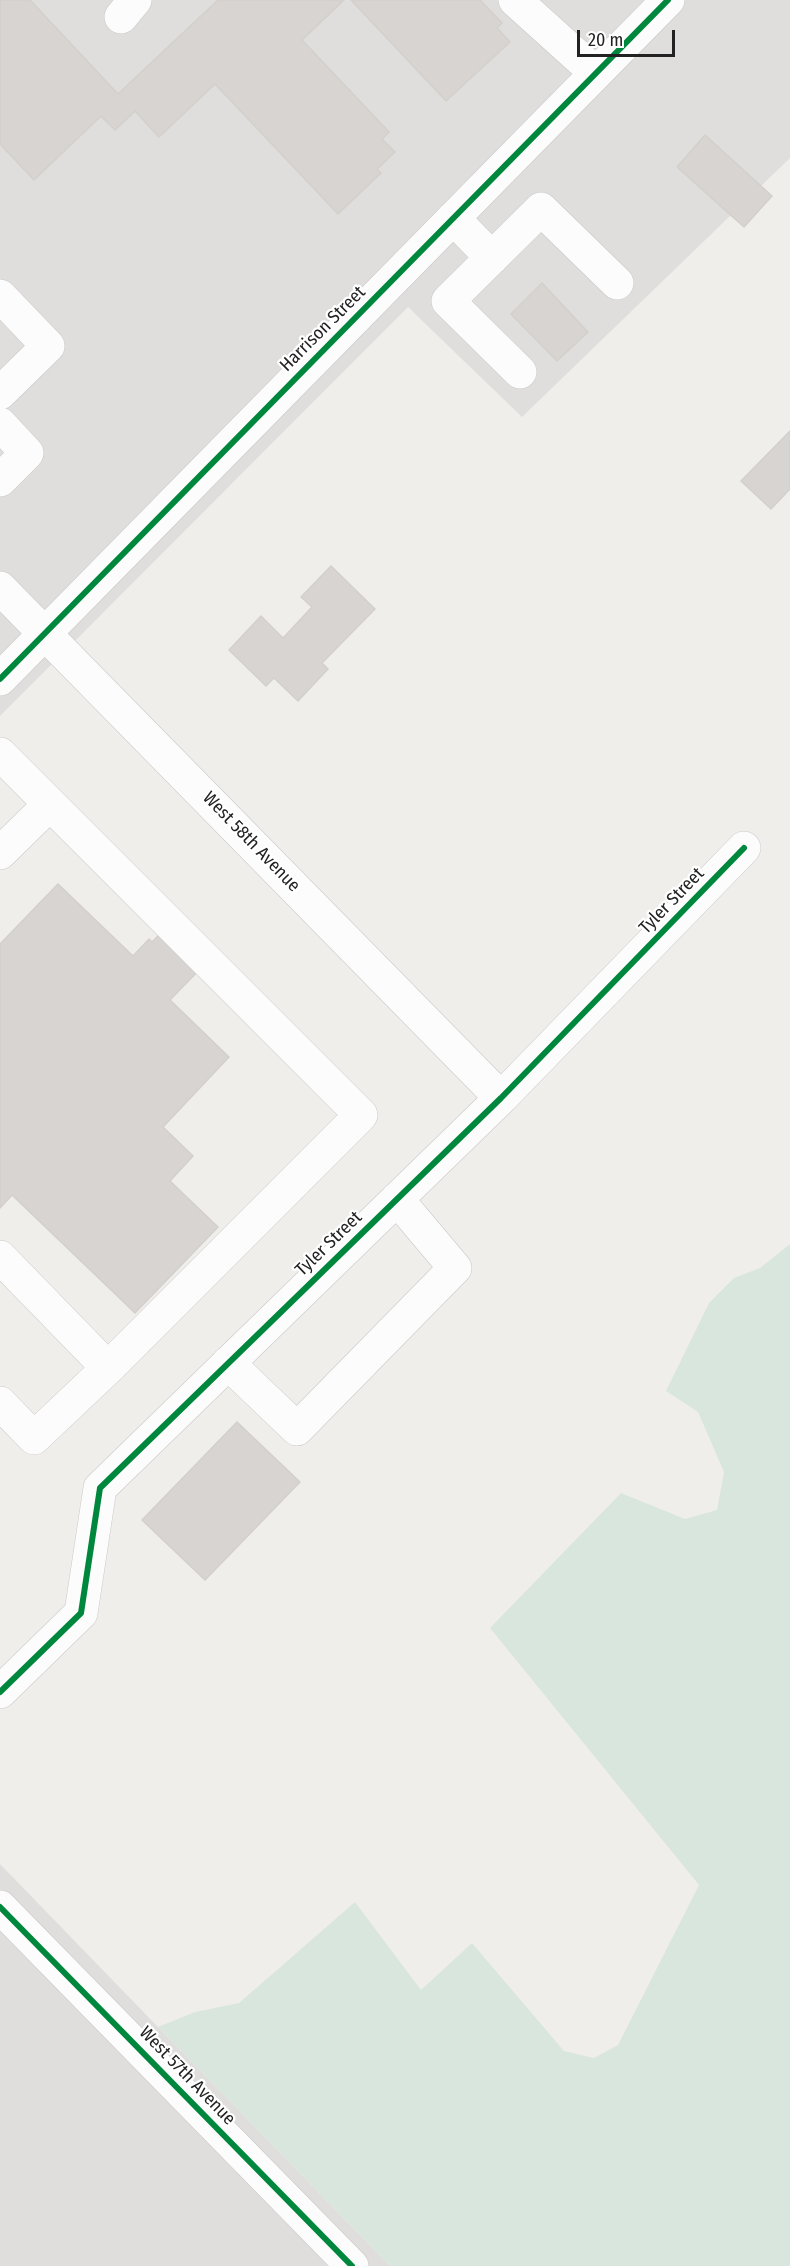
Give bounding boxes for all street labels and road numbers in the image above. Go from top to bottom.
street label: Harrison Street [276,282,370,376]
street label: West 58th Avenue [198,787,304,897]
street label: Tyler Street [635,863,709,939]
street label: Tyler Street [291,1207,367,1281]
street label: West 57th Avenue [134,2022,240,2130]

